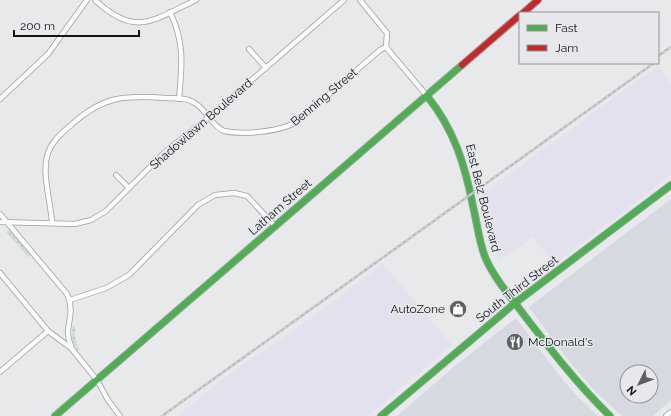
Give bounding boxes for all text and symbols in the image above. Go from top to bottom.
scale bar [14,12,139,38]
legend [519,12,659,64]
text: 200 m [20,19,55,33]
text: Fast [555,21,578,35]
text: Jam [555,41,578,55]
street label: Benning Street [288,65,360,129]
street label: Shadowlawn Boulevard [147,76,255,172]
street label: East Belz Boulevard [463,143,503,253]
street label: Latham Street [246,176,314,238]
street label: South Third Street [473,253,561,325]
shop icon: AutoZone [448,299,468,319]
place label: AutoZone [391,302,445,316]
restaurant icon: McDonald's [505,332,525,352]
place label: McDonald's [528,335,593,349]
north arrow [619,364,659,404]
text: N [624,383,640,398]

